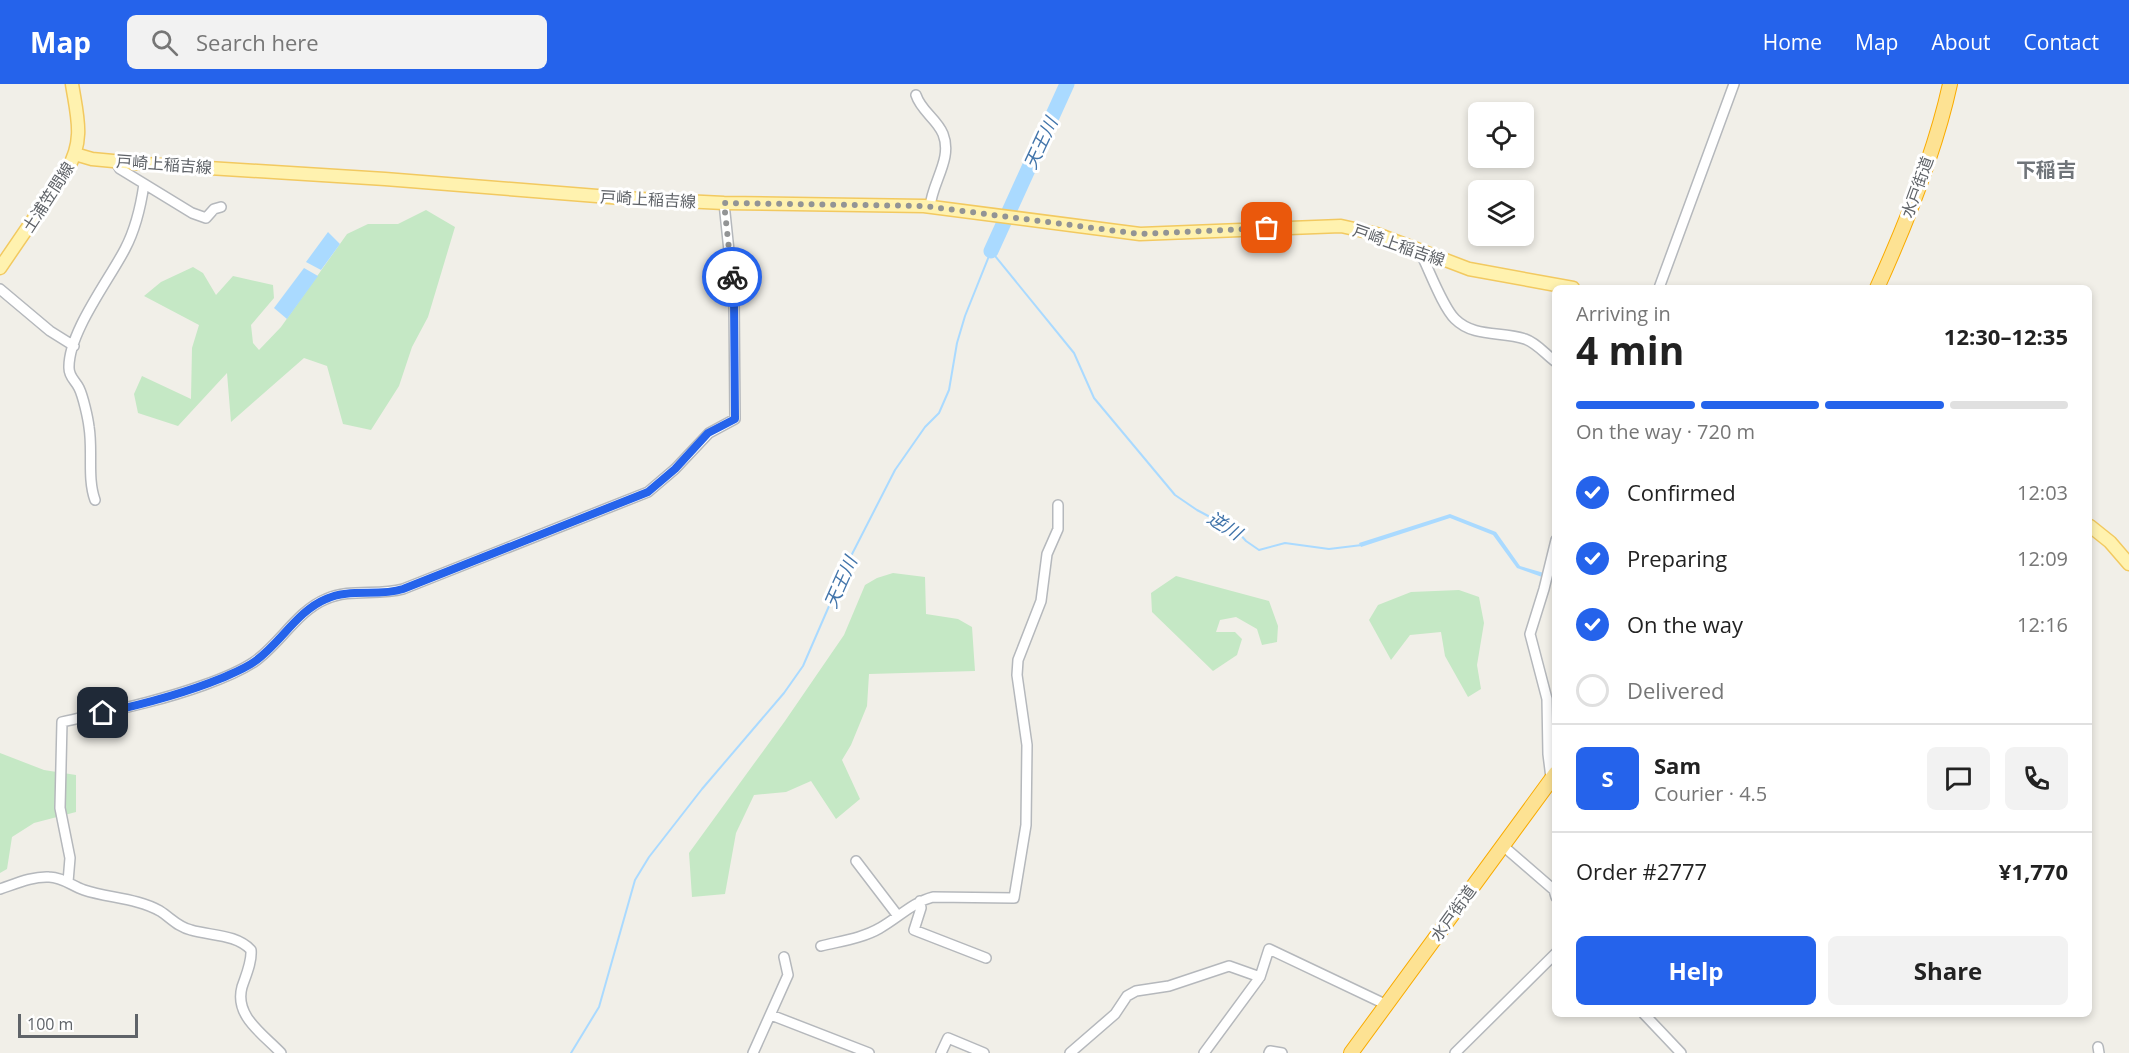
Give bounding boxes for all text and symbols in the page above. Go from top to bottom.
search box [127,15,547,69]
text: Map [30,23,91,61]
icon: search [148,26,181,59]
text: Search here [196,27,319,57]
text: Home [1763,28,1822,56]
text: Map [1855,28,1898,56]
text: About [1931,28,1991,56]
text: Contact [2024,28,2099,56]
map controls [1468,102,1534,246]
button: locate [1468,102,1534,168]
water label: 天王川 [1018,112,1063,173]
street label: 戸崎上稲吉線 [115,150,213,178]
street label: 水戸街道 [1896,153,1938,221]
district label: 下稲吉 [2016,156,2076,183]
street label: 土浦笠間線 [17,157,79,237]
button: layers [1468,180,1534,246]
street label: 戸崎上稲吉線 [599,186,697,212]
pin [1241,202,1292,253]
icon: bag [1250,211,1283,244]
street label: 戸崎上稲吉線 [1350,219,1448,271]
courier [702,247,762,307]
icon: bike [716,261,749,294]
text: Arriving in [1576,300,1671,327]
text: 12:30–12:35 [1944,321,2068,351]
text: 4 min [1576,323,1684,376]
text: On the way · 720 m [1576,418,1755,445]
icon: check [1576,476,1609,509]
text: Confirmed [1627,477,1736,507]
text: 12:03 [2017,479,2068,506]
water label: 逆川 [1203,505,1248,546]
icon: check [1576,542,1609,575]
text: Preparing [1627,543,1727,573]
text: 12:09 [2017,545,2068,572]
water label: 天王川 [818,551,863,612]
icon: check [1576,608,1609,641]
text: On the way [1627,609,1743,639]
text: 12:16 [2017,611,2068,638]
text: Delivered [1627,675,1725,705]
pin [77,687,128,738]
icon: home [86,696,119,729]
button: chat [1927,747,1990,810]
button: phone [2005,747,2068,810]
text: Sam [1654,750,1701,780]
text: S [1601,763,1614,793]
text: Courier · 4.5 [1654,780,1767,807]
text: Order #2777 [1576,856,1707,886]
text: ¥1,770 [1999,856,2068,886]
street label: 水戸街道 [1425,881,1481,945]
button: Help [1576,936,1816,1005]
button: Share [1828,936,2068,1005]
scale bar [18,1011,138,1038]
text: 100 m [27,1013,73,1035]

